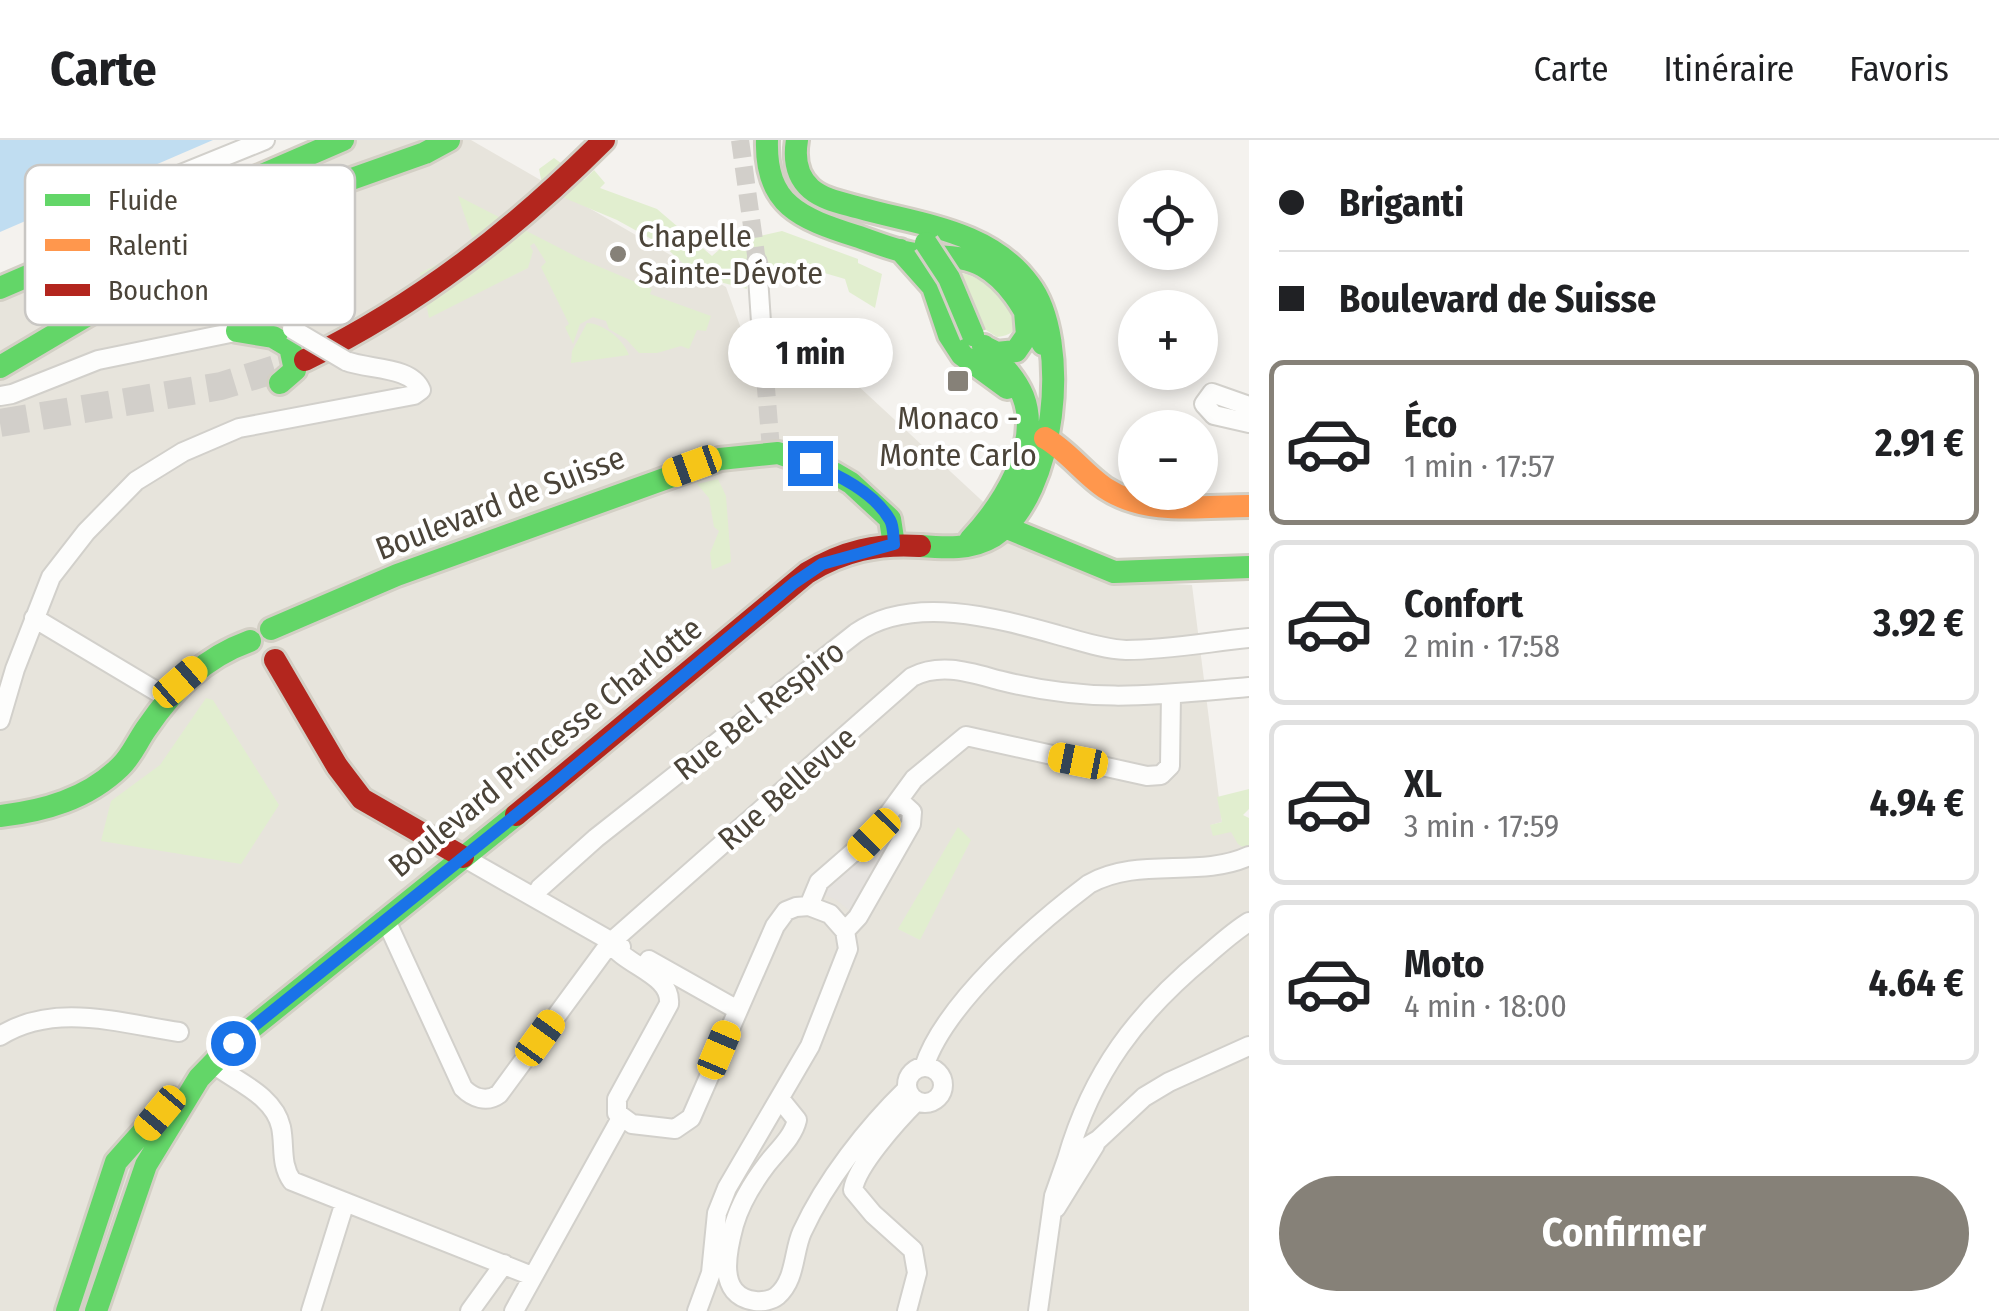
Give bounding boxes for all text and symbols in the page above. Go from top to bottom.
text: Carte [50,40,156,98]
text: Carte [1534,48,1609,90]
text: Itinéraire [1664,48,1794,90]
text: Favoris [1849,48,1949,90]
legend [25,165,355,325]
map controls [1118,170,1218,510]
button: locate [1118,170,1218,270]
text: Briganti [1339,180,1464,226]
text: Fluide [108,184,178,217]
place label: Chapelle Sainte-Dévote [638,217,823,292]
text: Ralenti [108,229,188,262]
marker: Chapelle Sainte-Dévote [607,243,629,265]
text: Bouchon [108,274,209,307]
text: Boulevard de Suisse [1339,276,1656,322]
button: + [1118,290,1218,390]
callout: 1 min [728,318,892,388]
text: 1 min [776,334,845,372]
marker: Monaco - Monte Carlo [945,368,971,394]
icon: car [1284,398,1374,488]
place label: Monaco - Monte Carlo [879,399,1037,474]
text: Éco [1404,401,1457,447]
button: − [1118,410,1218,510]
text: 2.91 € [1875,420,1964,466]
street label: Boulevard de Suisse [370,438,630,568]
route end [788,441,833,486]
car [659,442,725,490]
text: 1 min · 17:57 [1404,447,1555,485]
icon: car [1284,578,1374,668]
text: Confort [1404,581,1523,627]
text: 3.92 € [1873,600,1964,646]
street label: Boulevard Princesse Charlotte [381,609,709,885]
text: 2 min · 17:58 [1404,627,1560,665]
street label: Rue Bel Respiro [666,632,852,788]
car [148,651,212,713]
street label: Rue Bellevue [710,718,864,858]
car [1046,741,1110,781]
icon: car [1284,758,1374,848]
text: XL [1404,761,1442,807]
text: 4.94 € [1869,780,1964,826]
car [842,803,906,867]
text: 3 min · 17:59 [1404,807,1559,845]
icon: car [1284,938,1374,1028]
text: Moto [1404,941,1485,987]
text: 4.64 € [1868,960,1964,1006]
text: 4 min · 18:00 [1404,987,1567,1025]
car [510,1005,570,1071]
car [693,1017,745,1083]
route start [211,1021,256,1066]
car [129,1080,191,1146]
button: Confirmer [1279,1176,1969,1291]

